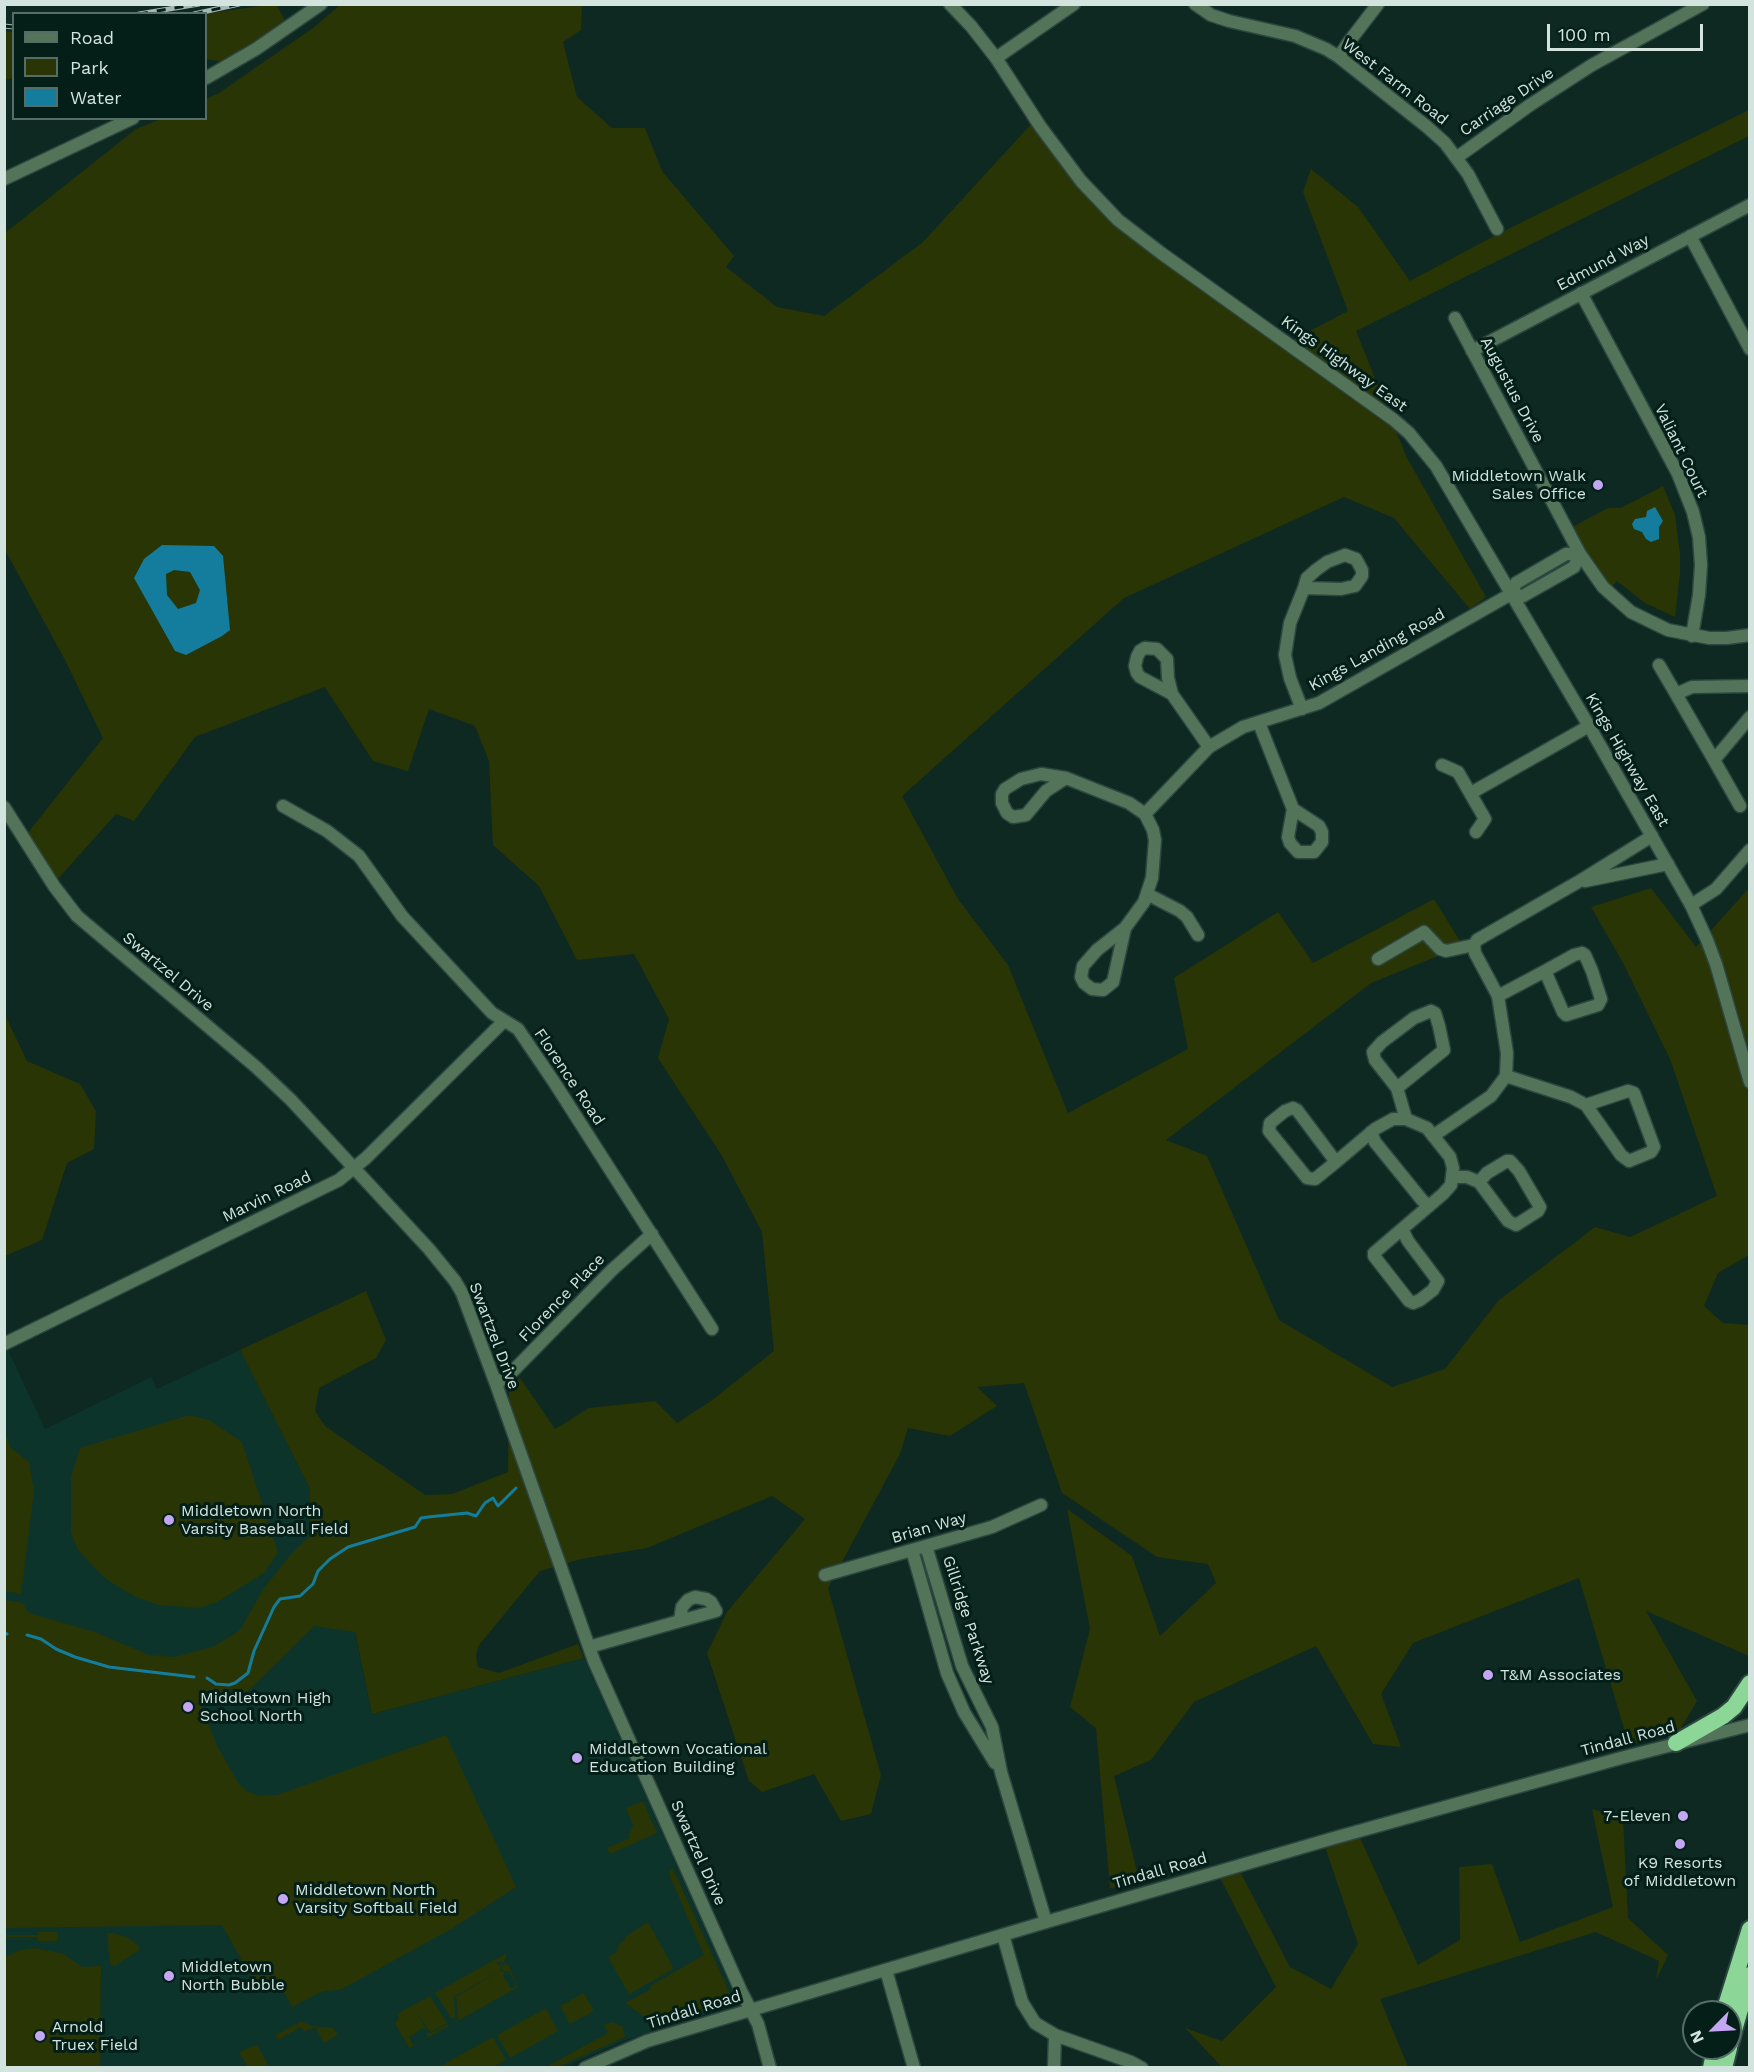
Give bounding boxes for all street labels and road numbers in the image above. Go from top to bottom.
street label: West Farm Road [1338,35,1452,129]
street label: Carriage Drive [1456,63,1558,141]
street label: Edmund Way [1553,231,1653,295]
street label: Kings Highway East [1277,312,1411,416]
street label: Augustus Drive [1476,334,1548,446]
street label: Valiant Court [1650,401,1712,501]
street label: Kings Landing Road [1306,605,1448,695]
street label: Kings Highway East [1581,690,1673,830]
street label: Swartzel Drive [119,928,217,1016]
street label: Florence Road [530,1025,608,1129]
street label: Marvin Road [220,1167,314,1227]
street label: Florence Place [515,1250,609,1346]
street label: Swartzel Drive [465,1280,523,1392]
street label: Brian Way [889,1508,969,1548]
street label: Gillridge Parkway [938,1553,998,1687]
street label: Tindall Road [1579,1717,1677,1761]
street label: Swartzel Drive [666,1797,730,1909]
street label: Tindall Road [1111,1848,1209,1894]
street label: Tindall Road [645,1987,743,2033]

